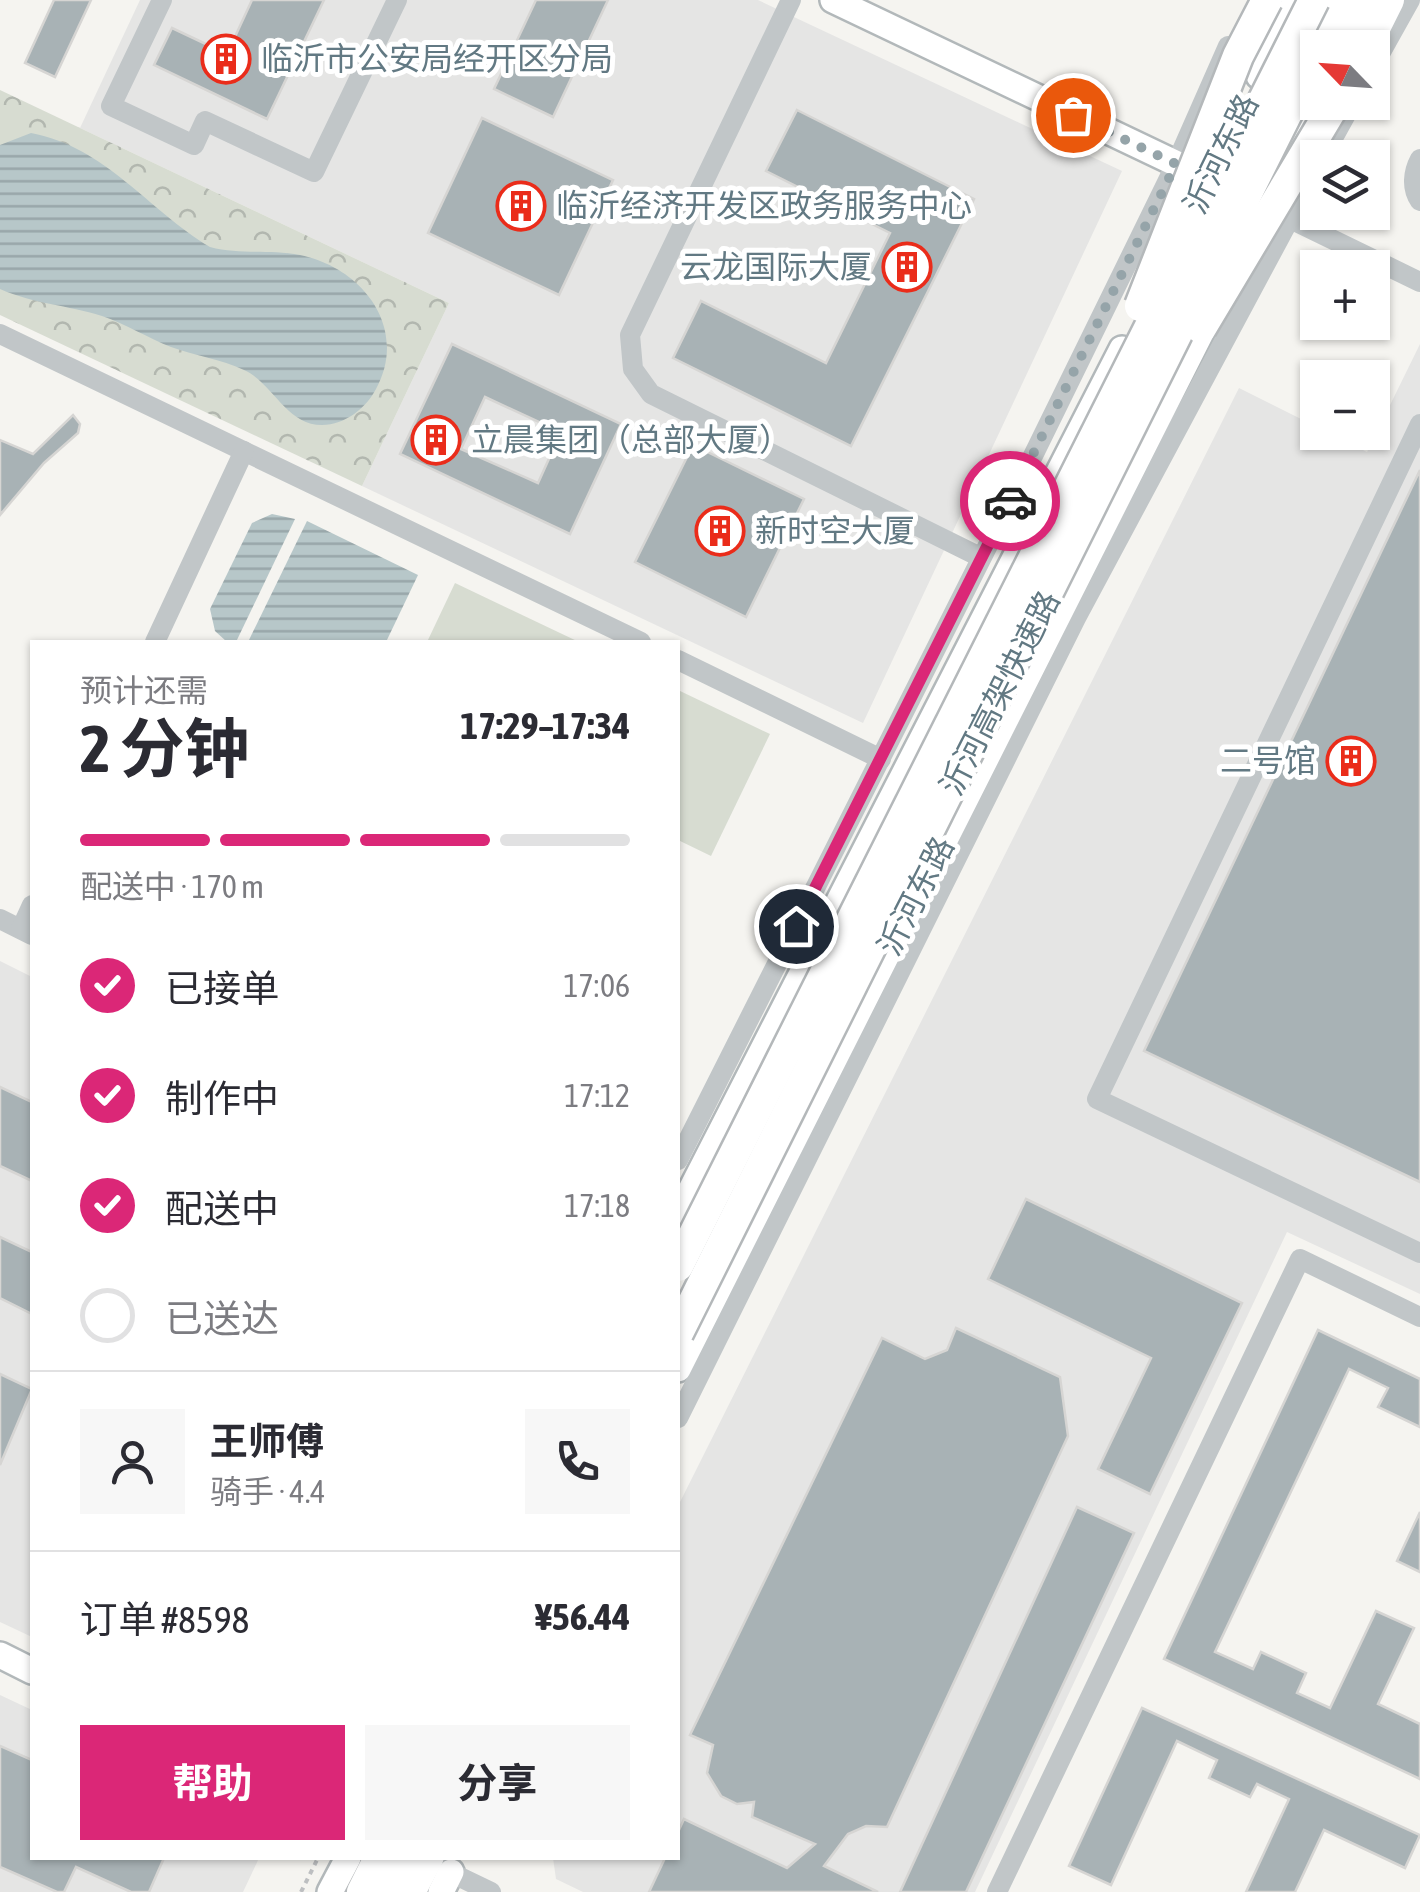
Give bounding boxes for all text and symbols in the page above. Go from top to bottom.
north arrow [1300,30,1390,120]
map controls [1300,30,1390,450]
building icon: 临沂市公安局经开区分局 [200,33,252,85]
place label: 临沂市公安局经开区分局 [261,40,613,77]
pin [1031,73,1116,158]
icon: bag [1046,88,1101,143]
street label: 沂河东路 [1176,88,1265,219]
button: layers [1300,140,1390,230]
building icon: 临沂经济开发区政务服务中心 [495,180,547,232]
place label: 临沂经济开发区政务服务中心 [556,187,972,224]
building icon: 云龙国际大厦 [881,241,933,293]
place label: 云龙国际大厦 [680,248,872,285]
button: + [1300,250,1390,340]
button: − [1300,360,1390,450]
building icon: 立晨集团（总部大厦） [410,414,462,466]
place label: 立晨集团（总部大厦） [471,421,791,458]
courier [960,451,1060,551]
icon: car [983,474,1038,529]
building icon: 新时空大厦 [694,505,746,557]
place label: 新时空大厦 [755,512,915,549]
street label: 沂河高架快速路 [932,585,1067,801]
text: 预计还需 [80,672,208,709]
text: 17:29–17:34 [460,704,630,747]
text: 2 分钟 [80,711,249,786]
building icon: 二号馆 [1325,735,1377,787]
place label: 二号馆 [1220,742,1316,779]
street label: 沂河东路 [870,830,961,961]
text: 配送中 · 170 m [80,868,264,905]
pin [754,884,839,969]
icon: home [769,899,824,954]
icon: check [80,958,135,1013]
text: 已接单 [165,967,279,1010]
text: 17:06 [564,967,630,1004]
icon: check [80,1068,135,1123]
text: 制作中 [165,1077,279,1120]
text: 17:12 [564,1077,630,1114]
icon: check [80,1178,135,1233]
text: 配送中 [165,1187,279,1230]
text: 17:18 [564,1187,630,1224]
text: 已送达 [165,1297,279,1340]
button: person [80,1409,185,1514]
button: phone [525,1409,630,1514]
text: 王师傅 [210,1420,324,1463]
text: 骑手 · 4.4 [210,1473,325,1510]
text: ¥56.44 [535,1595,630,1638]
text: 订单 #8598 [80,1598,249,1641]
button: 帮助 [80,1725,345,1840]
button: 分享 [365,1725,630,1840]

